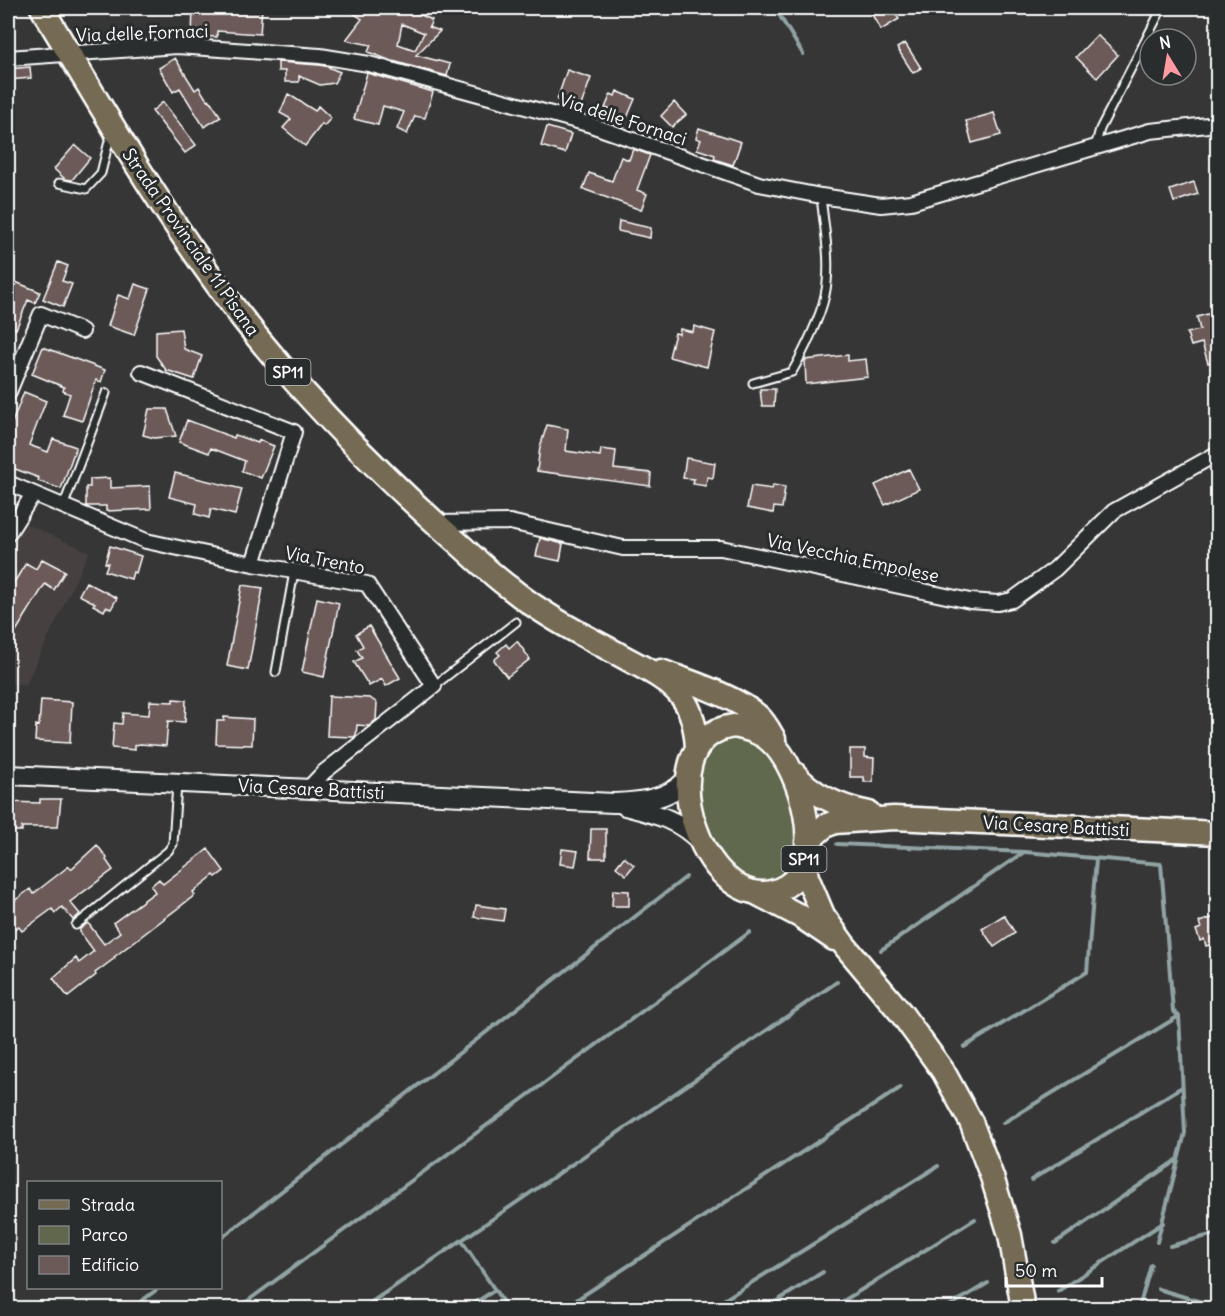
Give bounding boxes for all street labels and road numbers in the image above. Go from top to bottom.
street label: Via delle Fornaci [75,19,209,47]
street label: Via delle Fornaci [556,88,690,150]
street label: Strada Provinciale 11 Pisana [117,144,265,340]
road number: SP11 [266,359,310,385]
street label: Via Vecchia Empolese [765,529,941,587]
street label: Via Trento [283,541,367,579]
street label: Via Cesare Battisti [237,774,385,804]
street label: Via Cesare Battisti [982,811,1130,841]
road number: SP11 [782,846,826,872]

